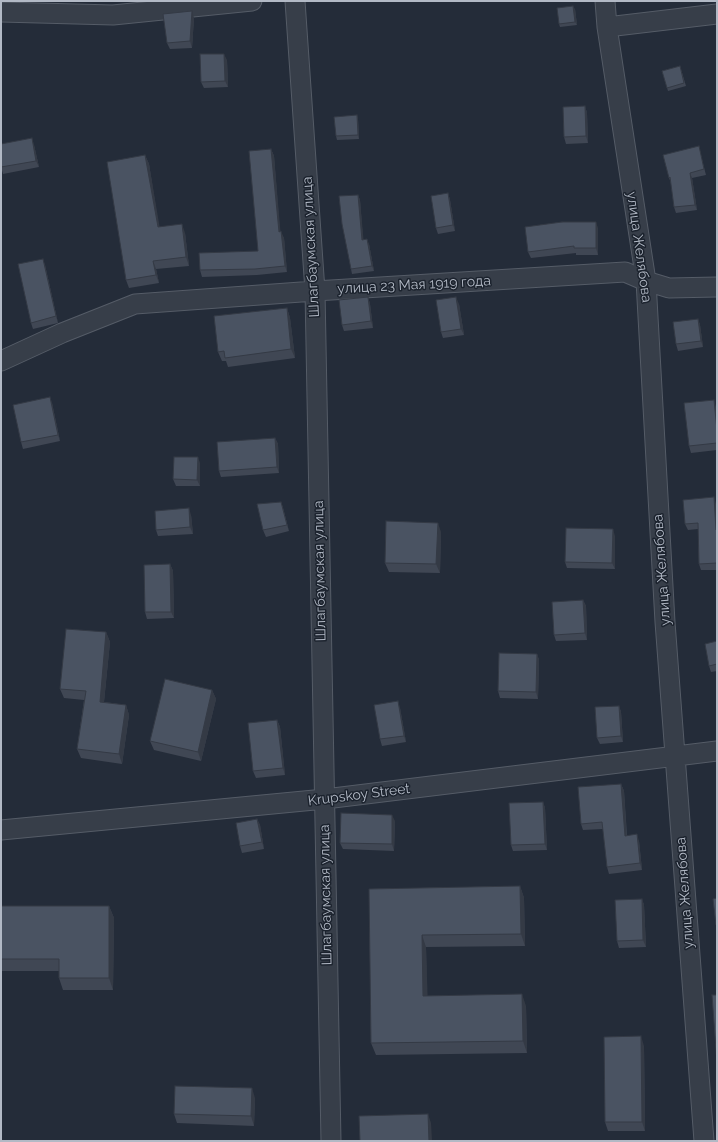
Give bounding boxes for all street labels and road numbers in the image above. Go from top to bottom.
street label: Шлагбаумская улица [299,176,323,318]
street label: улица Желябова [623,190,655,304]
street label: улица 23 Мая 1919 года [337,273,491,297]
street label: Шлагбаумская улица [310,500,330,642]
street label: улица Желябова [650,514,674,626]
street label: Krupskoy Street [307,780,411,810]
street label: Шлагбаумская улица [316,824,336,966]
street label: улица Желябова [673,837,697,949]

